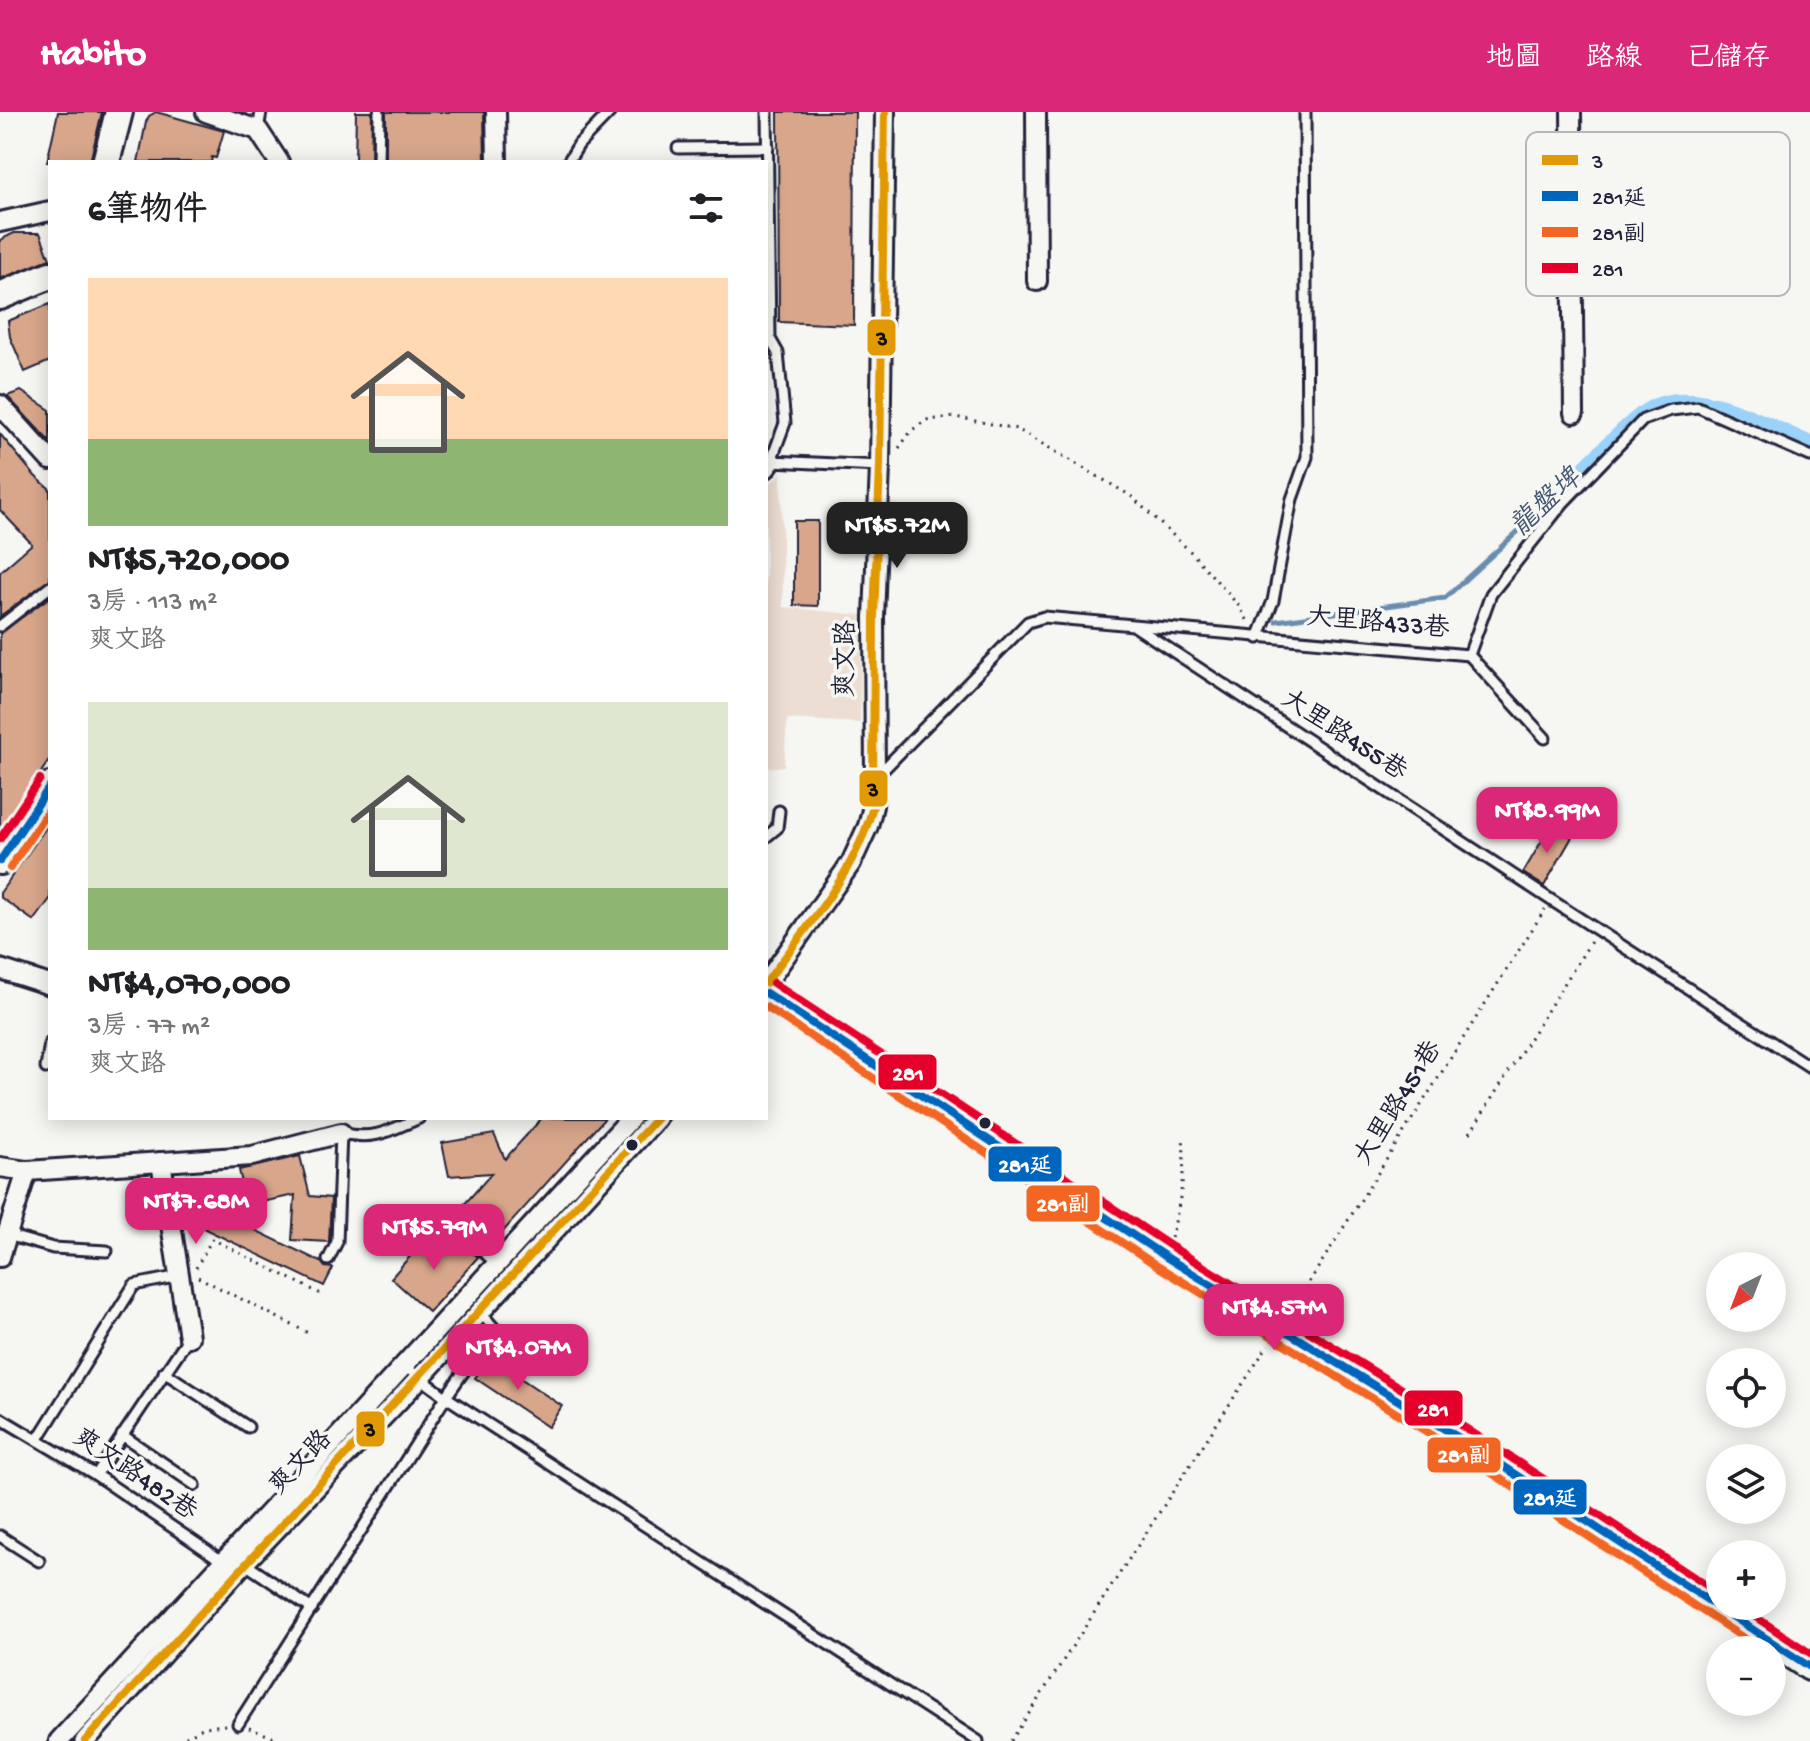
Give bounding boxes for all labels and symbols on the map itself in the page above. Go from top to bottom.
legend [1526,132,1790,296]
text: 3 [1591,151,1603,177]
text: 281延 [1592,186,1646,213]
text: 281副 [1592,222,1646,249]
text: 281 [1592,259,1624,285]
line badge: 3 [866,318,897,357]
text: 3 [875,328,888,354]
water label: 龍盤埤 [1504,460,1590,545]
pin: NT$5.72M [814,502,980,570]
street label: 大里路433巷 [1305,601,1451,647]
street label: 爽文路 [830,620,864,698]
street label: 大里路455巷 [1274,683,1413,789]
line badge: 3 [858,769,889,808]
text: 3 [866,779,879,805]
pin: NT$8.99M [1464,787,1630,855]
street label: 大里路451巷 [1348,1035,1450,1172]
line badge: 281 [877,1053,938,1091]
text: 281 [892,1063,924,1089]
unlabelled marker [977,1115,993,1131]
unlabelled marker [624,1137,640,1153]
line badge: 281延 [987,1145,1063,1183]
text: 281延 [998,1154,1052,1181]
pin: NT$7.68M [113,1178,279,1246]
line badge: 281副 [1025,1184,1101,1223]
text: 281副 [1036,1192,1090,1220]
pin: NT$5.79M [351,1204,517,1272]
north arrow [1706,1252,1786,1332]
pin: NT$4.57M [1191,1284,1357,1352]
pin: NT$4.07M [435,1324,601,1392]
line badge: 281 [1403,1389,1464,1427]
text: 281 [1417,1399,1449,1425]
line badge: 3 [355,1410,386,1448]
text: 3 [363,1419,376,1445]
street label: 爽文路482巷 [66,1421,203,1529]
street label: 爽文路 [262,1424,340,1503]
line badge: 281副 [1426,1436,1502,1474]
text: 281副 [1437,1443,1491,1471]
line badge: 281延 [1512,1478,1588,1516]
text: 281延 [1523,1487,1577,1514]

